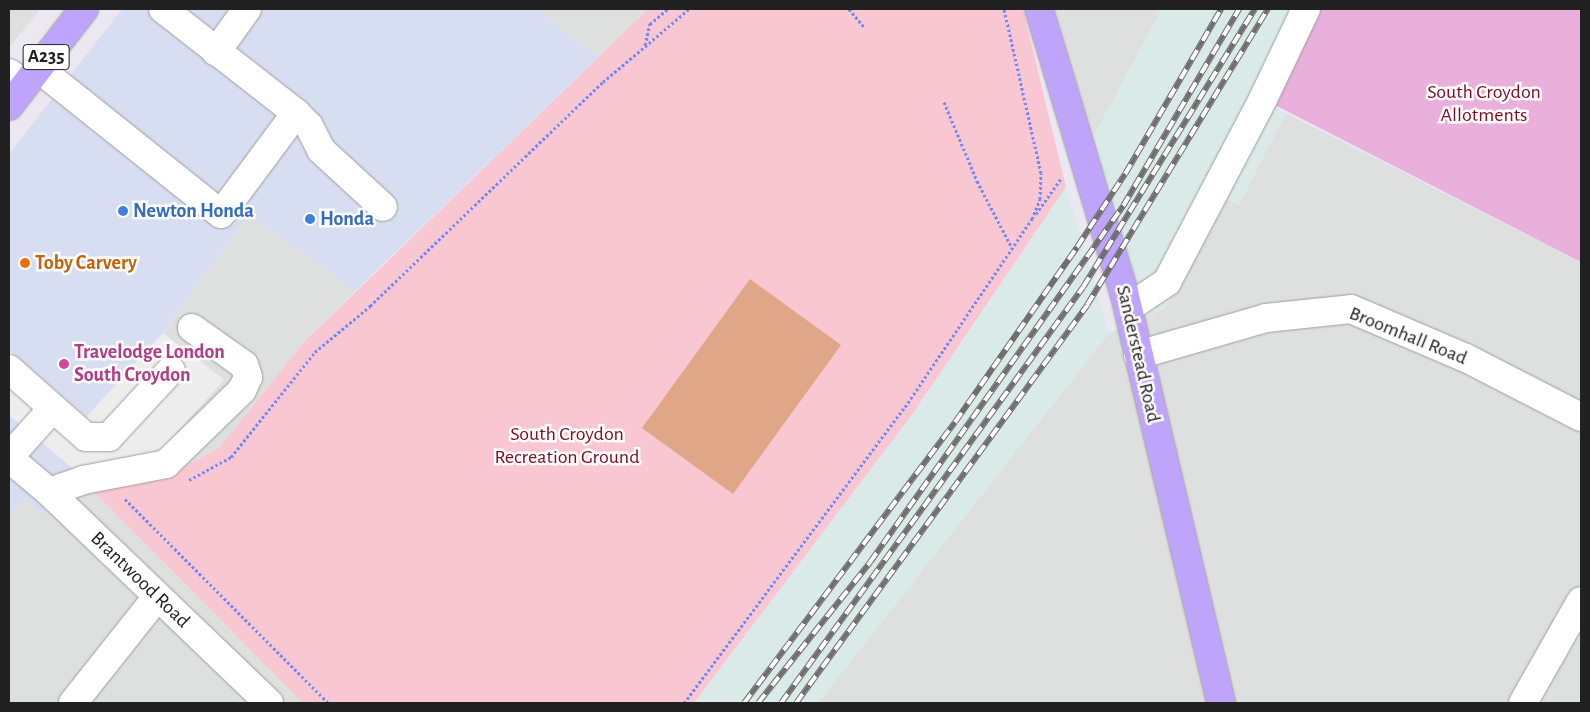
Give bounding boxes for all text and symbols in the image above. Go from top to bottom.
road number: A235 [22,41,70,74]
park label: South Croydon Allotments [1427,81,1541,128]
place label: Newton Honda [133,199,254,223]
marker: Newton Honda [117,205,129,217]
place label: Honda [320,207,374,231]
marker: Honda [304,213,316,225]
place label: Toby Carvery [35,251,137,275]
marker: Toby Carvery [19,257,31,269]
street label: Sanderstead Road [1111,283,1165,425]
street label: Broomhall Road [1346,301,1470,371]
place label: Travelodge London South Croydon [74,340,225,387]
marker: Travelodge London South Croydon [58,358,70,370]
park label: South Croydon Recreation Ground [494,422,640,469]
street label: Brantwood Road [85,527,195,633]

